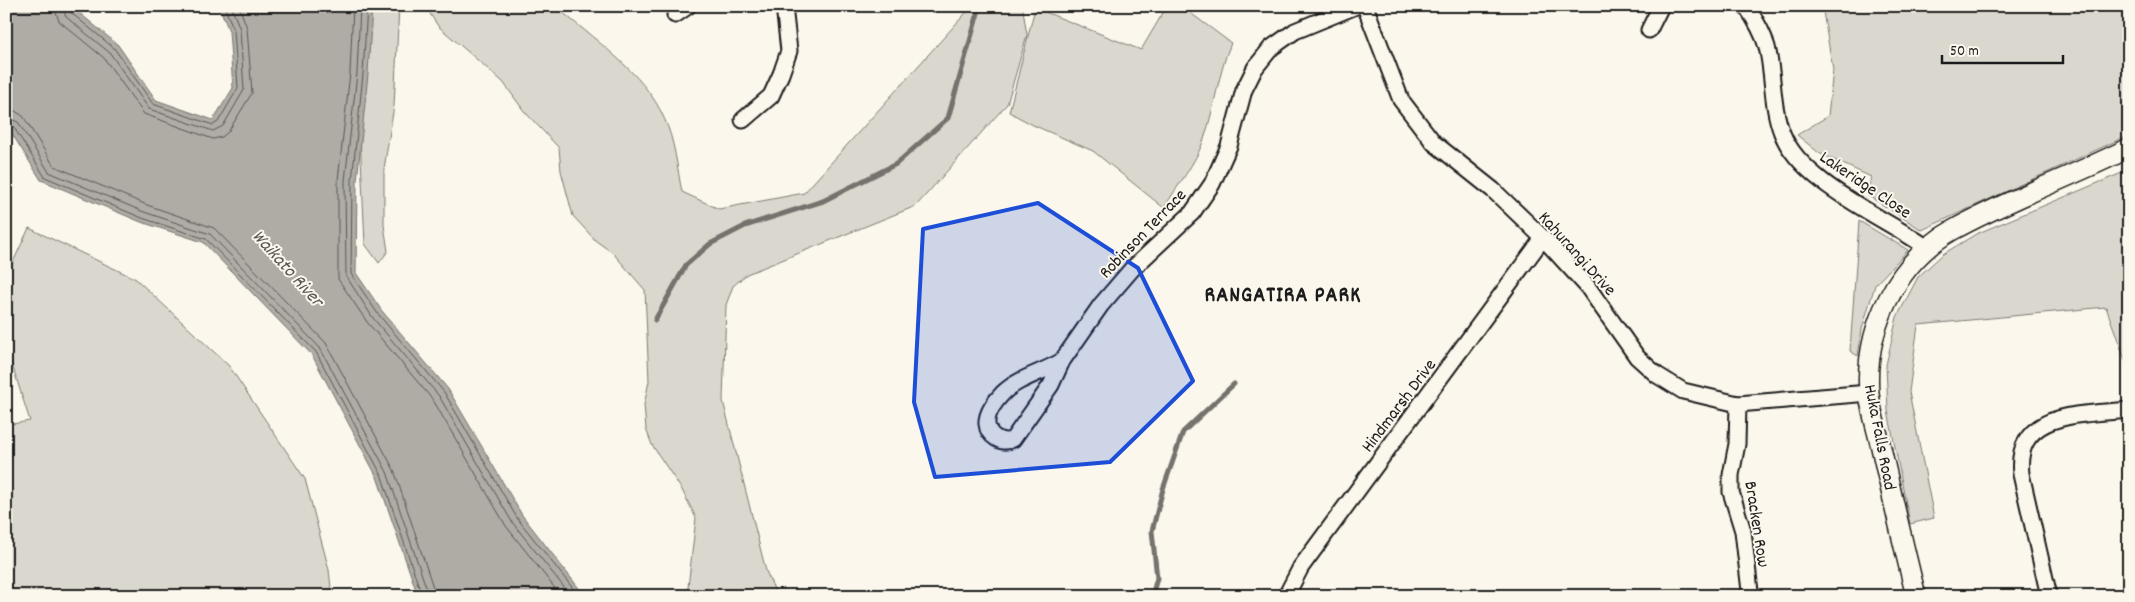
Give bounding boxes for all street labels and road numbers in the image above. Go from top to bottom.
street label: Lakeridge Close [1814,146,1916,226]
street label: Robinson Terrace [1094,184,1193,285]
street label: Kahurangi Drive [1531,207,1621,303]
street label: Hindmarsh Drive [1356,354,1444,459]
street label: Huka Falls Road [1856,382,1901,493]
street label: Bracken Row [1736,479,1775,569]

